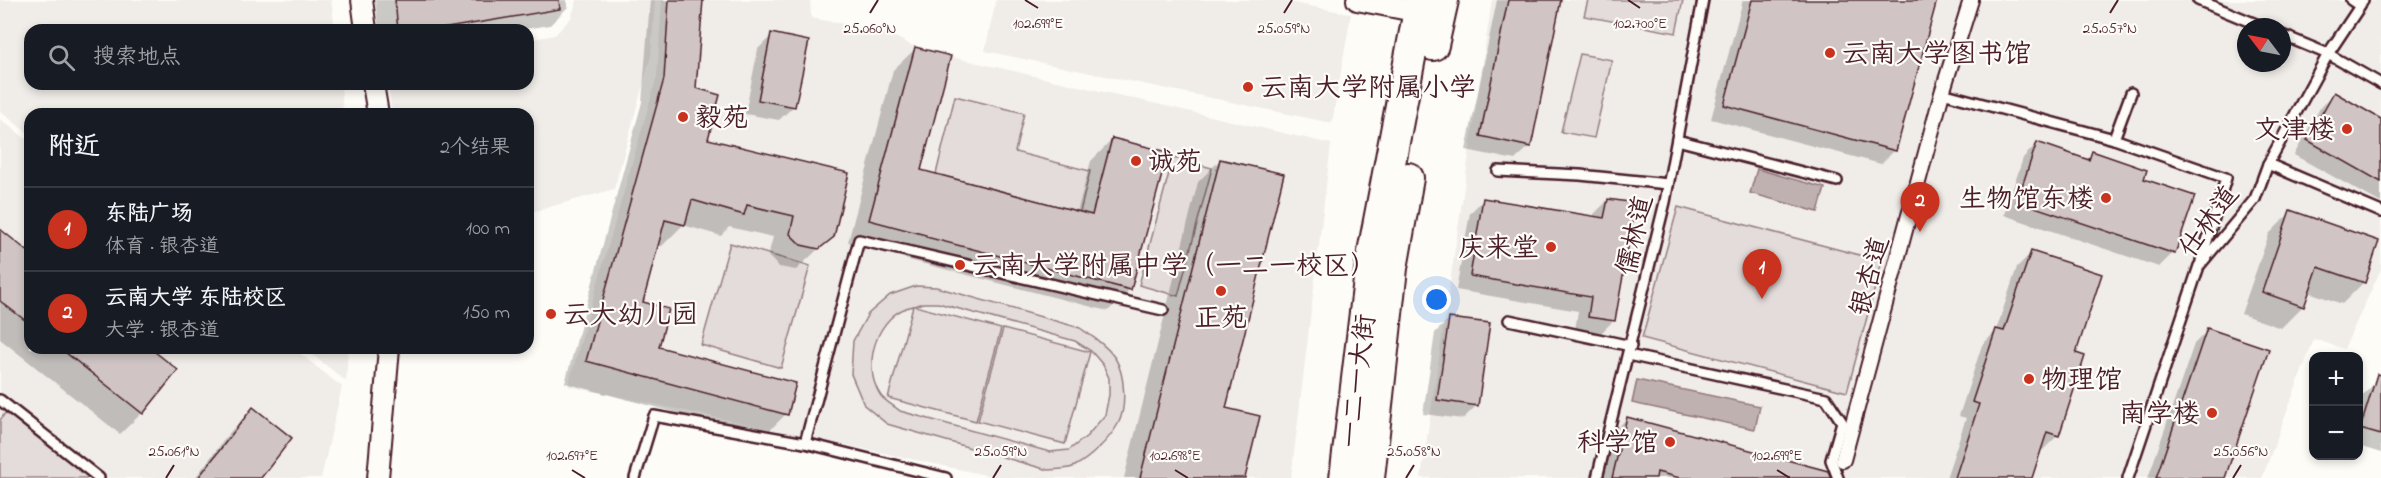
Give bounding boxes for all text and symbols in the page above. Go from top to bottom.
text: 102.699°E [1013,13,1063,35]
text: 102.700°E [1613,13,1667,35]
text: 25.060°N [844,18,896,40]
text: 25.059°N [1258,18,1310,40]
text: 25.057°N [2083,18,2137,40]
north arrow [2237,18,2291,72]
search box [24,24,534,90]
place label: 云南大学图书馆 [1842,36,2031,75]
icon: search [45,41,78,74]
text: 搜索地点 [93,42,181,74]
marker: 云南大学图书馆 [1823,46,1837,60]
place label: 云南大学附属小学 [1260,70,1476,109]
marker: 云南大学附属小学 [1241,80,1255,94]
place label: 毅苑 [695,100,749,139]
marker: 毅苑 [676,110,690,124]
place label: 文津楼 [2254,112,2335,151]
marker: 文津楼 [2340,122,2354,136]
text: 附近 [48,129,100,167]
text: 2个结果 [440,134,510,163]
place label: 诚苑 [1148,144,1202,183]
marker: 诚苑 [1129,154,1143,168]
street label: 仕林道 [2170,178,2250,267]
place label: 生物馆东楼 [1959,181,2094,220]
pin: 2 [1900,182,1940,232]
marker: 生物馆东楼 [2099,191,2113,205]
street label: 儒林道 [1608,192,1665,279]
text: 东陆广场 [105,199,193,231]
text: 1 [64,215,71,244]
text: 100 m [466,215,510,244]
place label: 庆来堂 [1458,230,1539,269]
street label: 银杏道 [1842,232,1901,321]
text: 体育 · 银杏道 [105,233,219,262]
marker: 庆来堂 [1544,240,1558,254]
place label: 云南大学附属中学（一二一校区） [972,248,1377,287]
pin: 1 [1742,250,1782,299]
marker: 云南大学附属中学（一二一校区） [953,258,967,272]
text: 云南大学 东陆校区 [105,283,287,315]
marker: 正苑 [1214,284,1228,298]
your location [1422,285,1451,314]
place label: 云大幼儿园 [563,297,698,336]
text: 2 [63,299,72,328]
text: 150 m [463,299,510,328]
place label: 正苑 [1194,300,1248,339]
marker: 云大幼儿园 [544,307,558,321]
street label: 一二一大街 [1332,312,1387,451]
text: 大学 · 银杏道 [105,317,219,346]
map controls [2309,352,2363,460]
button: + [2309,352,2363,406]
place label: 物理馆 [2041,362,2122,401]
marker: 物理馆 [2022,372,2036,386]
place label: 南学楼 [2119,396,2200,435]
marker: 南学楼 [2205,406,2219,420]
button: − [2309,406,2363,460]
place label: 科学馆 [1577,425,1658,464]
marker: 科学馆 [1663,435,1677,449]
text: 25.061°N [148,441,200,463]
text: 25.059°N [975,441,1027,463]
text: 25.058°N [1387,441,1441,463]
text: 25.056°N [2214,441,2268,463]
text: 102.697°E [546,445,598,467]
text: 102.698°E [1149,445,1201,467]
text: 102.699°E [1752,445,1802,467]

